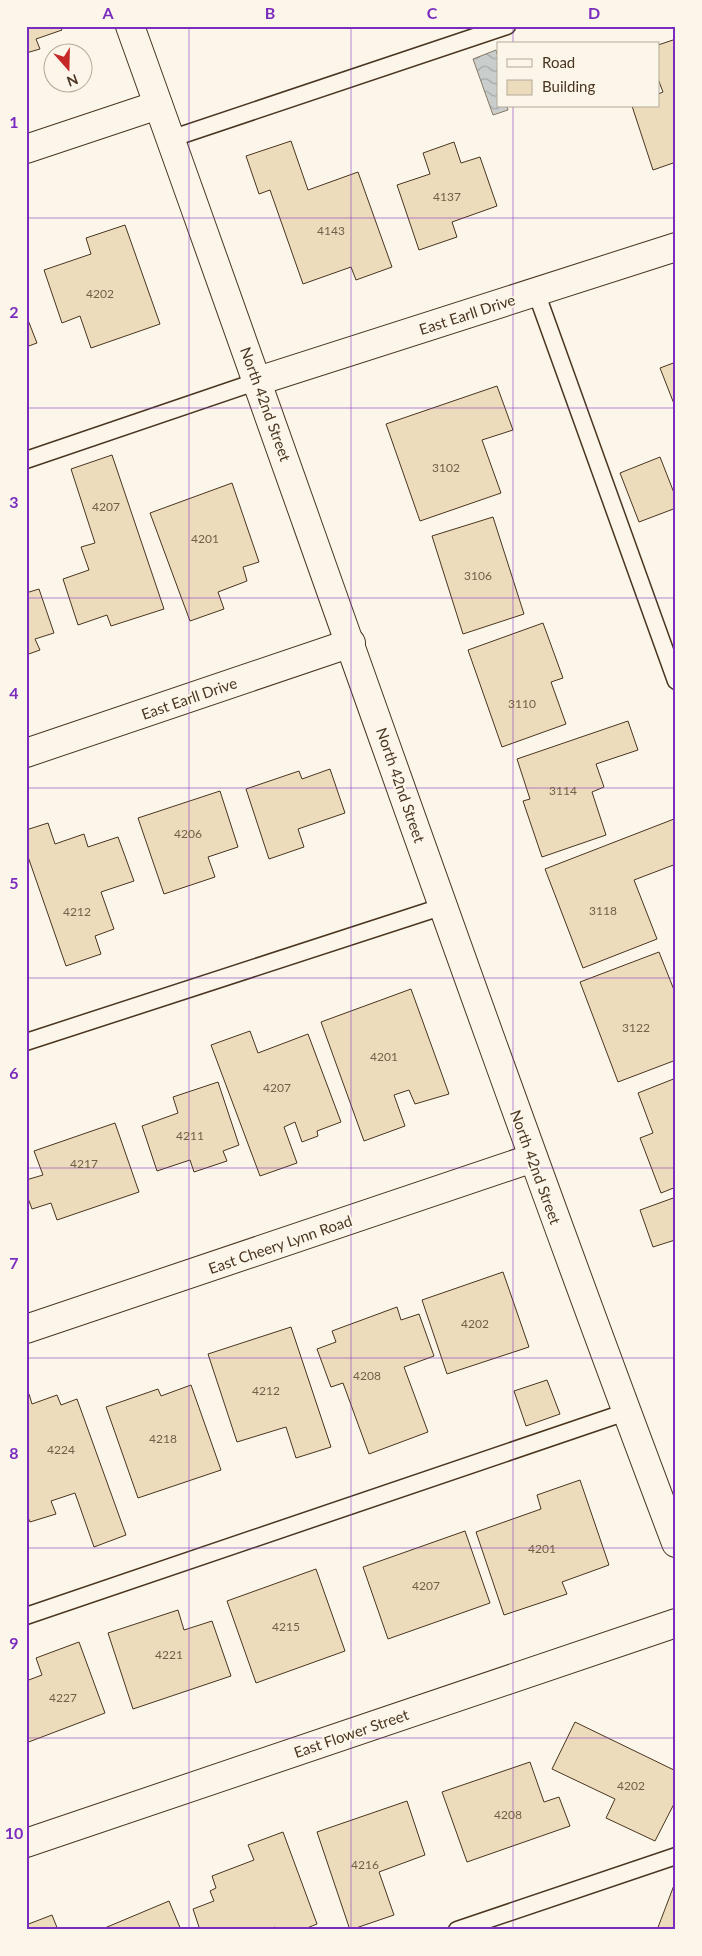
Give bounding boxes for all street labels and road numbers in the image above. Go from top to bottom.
street label: East Earll Drive [417,290,517,338]
street label: North 42nd Street [237,344,295,464]
street label: East Earll Drive [139,673,239,723]
street label: North 42nd Street [373,725,429,845]
street label: North 42nd Street [507,1107,565,1227]
street label: East Cheery Lynn Road [206,1211,354,1277]
street label: East Flower Street [291,1705,411,1761]

